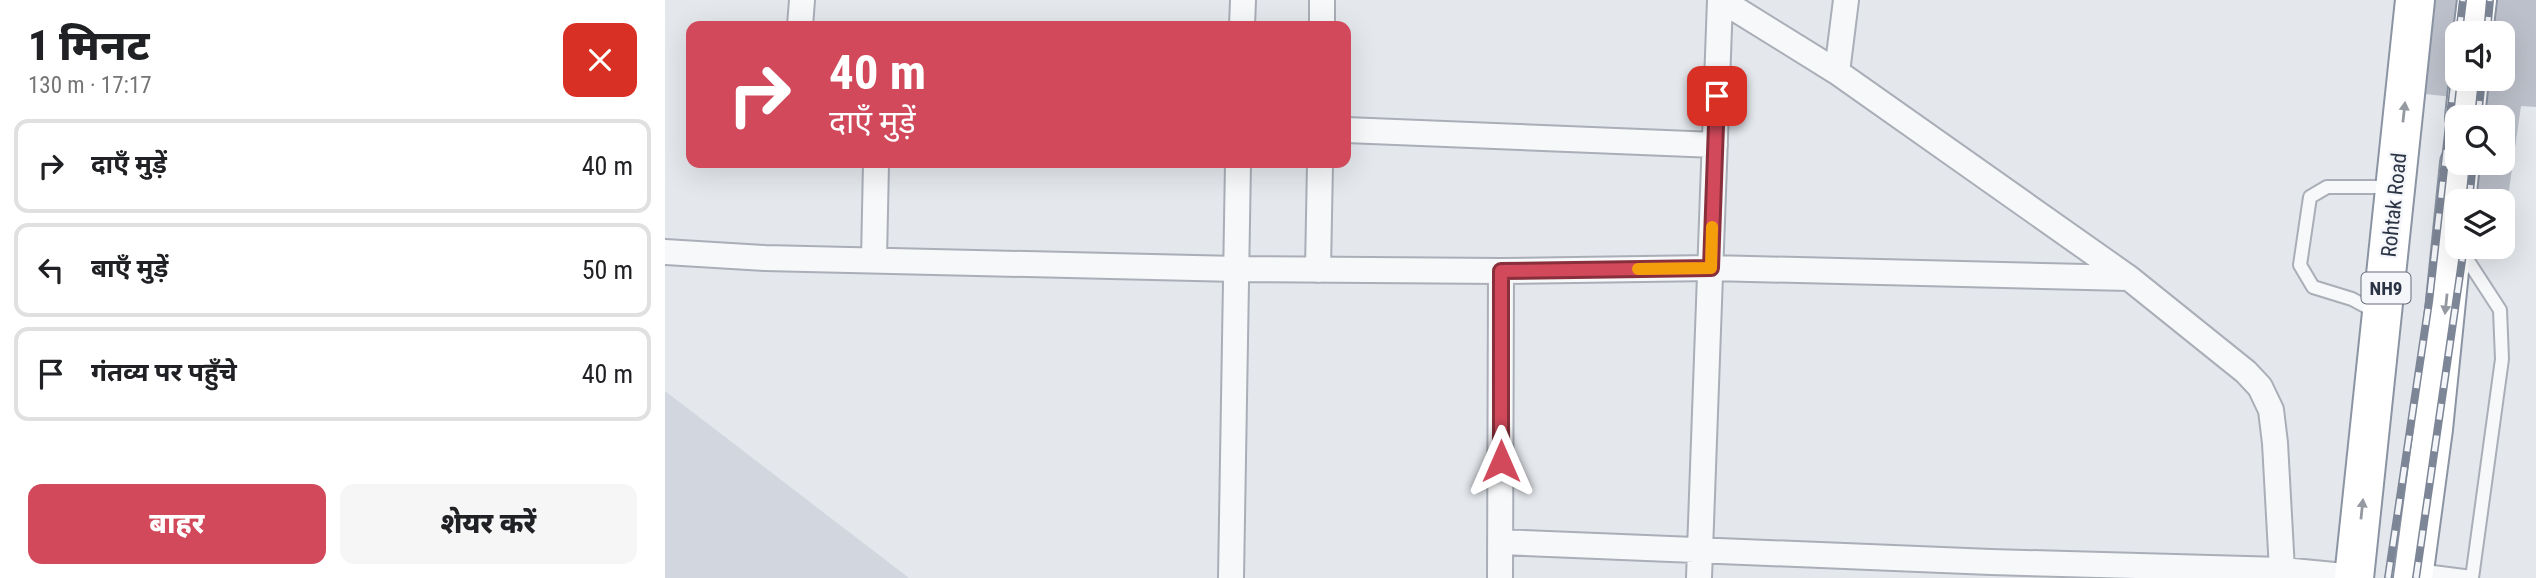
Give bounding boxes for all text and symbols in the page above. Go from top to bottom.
text: 1 मिनट [28,21,149,70]
map controls [2445,21,2515,259]
button: sound [2445,21,2515,91]
button: close [563,23,637,97]
text: 40 m [829,44,926,101]
icon: right [714,49,805,140]
pin [1687,66,1747,126]
text: 130 m · 17:17 [28,72,152,99]
icon: arrive [1698,77,1736,115]
one-way arrow [2398,101,2409,123]
text: दाएँ मुड़ें [829,103,916,141]
button: search [2445,105,2515,175]
icon: right [32,147,70,185]
text: दाएँ मुड़ें [91,149,167,179]
text: 40 m [582,151,633,181]
street label: Rohtak Road [2377,152,2411,258]
button: layers [2445,189,2515,259]
icon: left [32,251,70,289]
text: बाएँ मुड़ें [91,253,168,283]
text: 50 m [582,255,633,285]
road number: NH9 [2361,272,2411,304]
one-way arrow [2440,293,2451,315]
icon: arrive [32,355,70,393]
text: गंतव्य पर पहुँचे [91,357,237,387]
text: 40 m [582,359,633,389]
position arrow [1464,424,1538,498]
button: बाहर [28,484,326,564]
button: शेयर करें [340,484,637,564]
one-way arrow [2357,498,2368,520]

